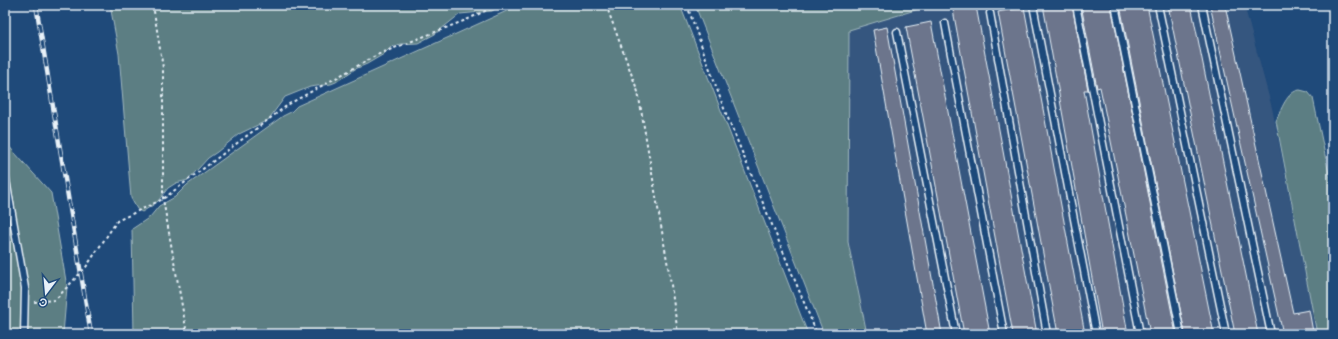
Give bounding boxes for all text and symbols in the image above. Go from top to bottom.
north arrow [26,273,66,313]
text: С [38,295,49,309]

